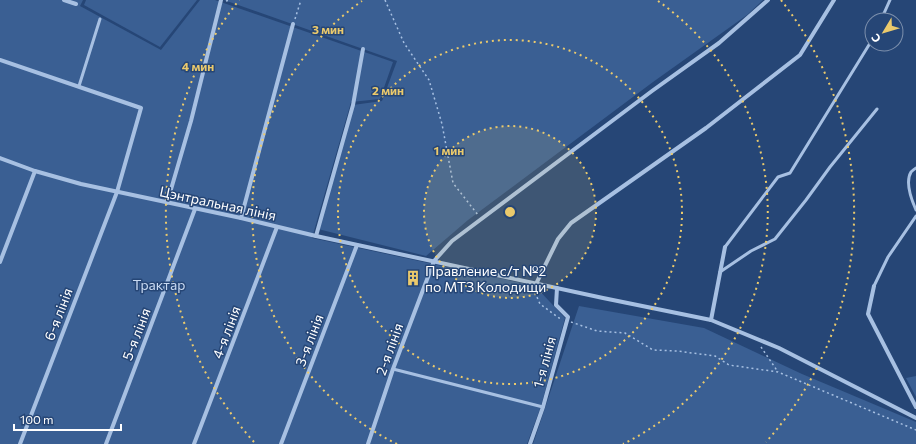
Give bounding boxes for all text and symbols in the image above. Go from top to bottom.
north arrow [864,12,904,52]
text: 3 мин [312,22,344,36]
text: С [868,31,883,45]
text: 4 мин [182,59,214,73]
text: 2 мин [372,83,404,97]
text: 1 мин [434,143,464,157]
street label: Цэнтральная лінія [158,182,278,224]
centre of rings [503,205,517,219]
place label: Правление с/т №2 по МТЗ Колодищи [425,262,547,295]
building icon: Правление с/т №2 по МТЗ Колодищи [404,269,422,287]
park label: Трактар [133,276,185,293]
street label: 6-я лінія [40,285,76,343]
street label: 4-я лінія [208,303,244,361]
street label: 5-я лінія [118,305,154,363]
street label: 3-я лінія [291,311,327,369]
street label: 2-я лінія [372,321,406,377]
street label: 1-я лінія [529,334,559,390]
scale bar [14,406,121,432]
text: 100 m [20,412,54,426]

